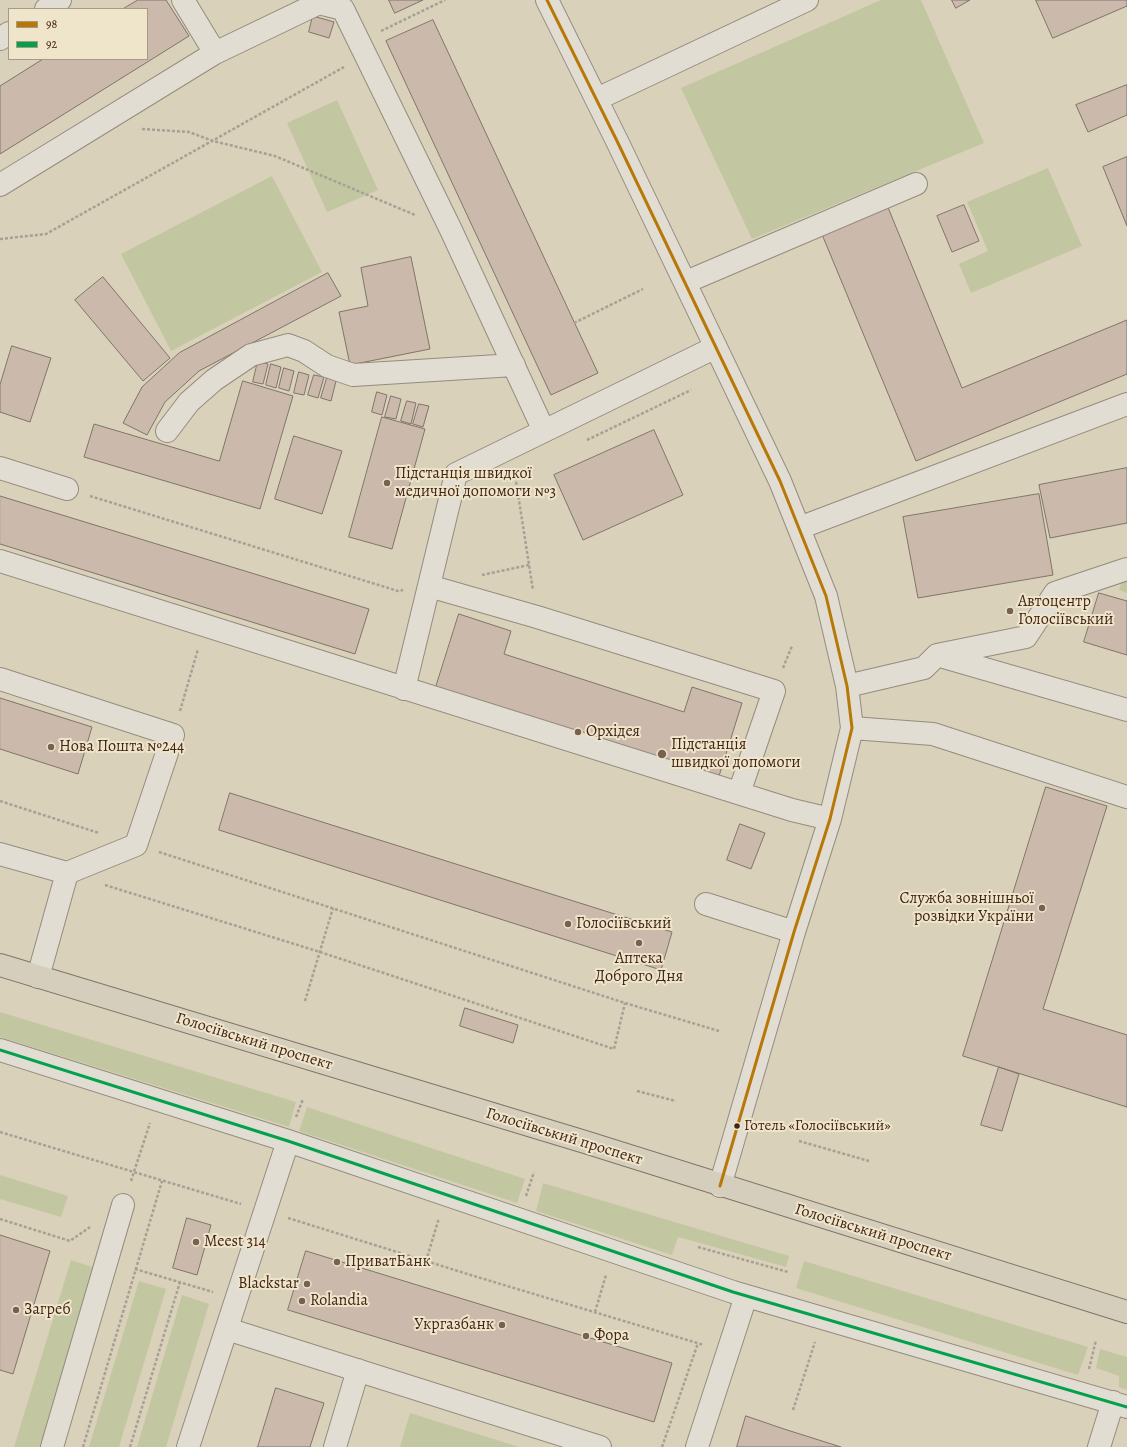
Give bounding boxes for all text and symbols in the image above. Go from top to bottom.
legend [8,8,148,60]
text: 98 [46,16,57,32]
text: 92 [46,36,57,52]
place label: Підстанція швидкої медичної допомоги №3 [395,464,556,502]
marker: Підстанція швидкої медичної допомоги №3 [382,478,392,488]
place label: Автоцентр Голосіївський [1018,592,1113,630]
marker: Автоцентр Голосіївський [1005,606,1015,616]
place label: Орхідея [586,722,640,742]
marker: Орхідея [573,727,583,737]
place label: Підстанція швидкої допомоги [671,735,801,773]
place label: Нова Пошта №244 [59,737,184,757]
marker: Нова Пошта №244 [46,742,56,752]
marker: Підстанція швидкої допомоги [656,748,668,760]
place label: Служба зовнішньої розвідки України [899,889,1034,927]
marker: Служба зовнішньої розвідки України [1037,903,1047,913]
place label: Голосіївський [576,914,671,934]
marker: Голосіївський [563,919,573,929]
marker: Аптека Доброго Дня [634,938,644,948]
place label: Аптека Доброго Дня [595,949,683,987]
street label: Голосіївський проспект [173,1009,335,1075]
street label: Голосіївський проспект [483,1104,645,1170]
place label: Готель «Голосіївський» [744,1117,891,1135]
marker: Готель «Голосіївський» [732,1121,742,1131]
street label: Голосіївський проспект [792,1200,954,1266]
place label: Meest 314 [204,1232,266,1252]
marker: Meest 314 [191,1237,201,1247]
place label: ПриватБанк [345,1252,431,1272]
marker: ПриватБанк [332,1257,342,1267]
place label: Blackstar [238,1274,299,1294]
marker: Blackstar [302,1279,312,1289]
place label: Rolandia [310,1291,368,1311]
marker: Rolandia [297,1296,307,1306]
place label: Загреб [24,1300,71,1320]
marker: Загреб [11,1305,21,1315]
place label: Укргазбанк [414,1315,494,1335]
marker: Укргазбанк [497,1320,507,1330]
place label: Фора [594,1326,629,1346]
marker: Фора [581,1331,591,1341]

